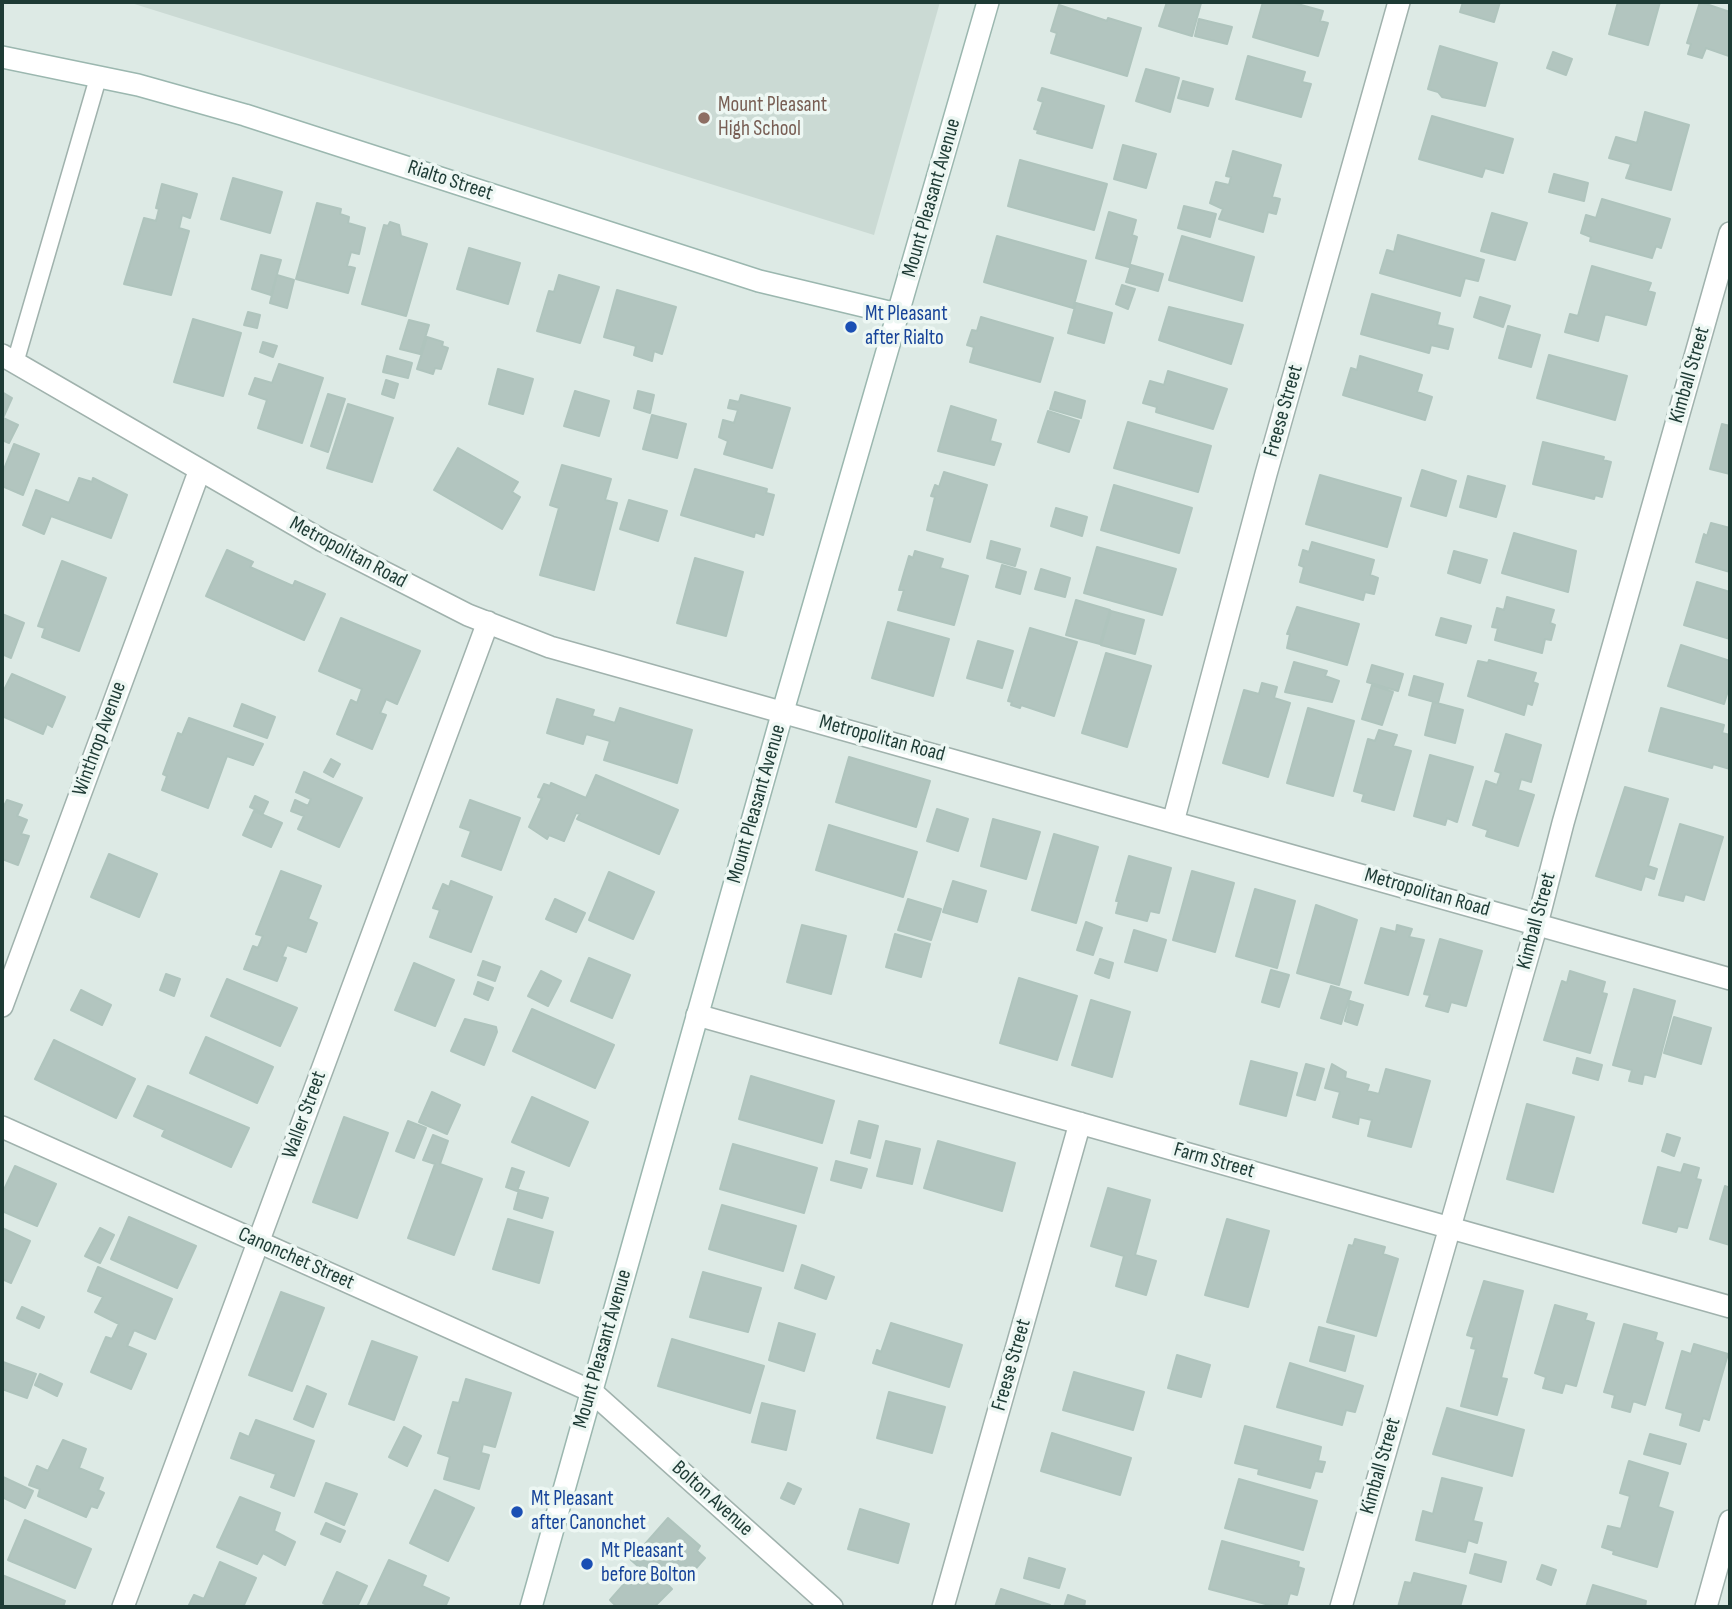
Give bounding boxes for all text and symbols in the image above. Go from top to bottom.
place label: Mount Pleasant High School [718,93,827,143]
marker: Mount Pleasant High School [696,110,712,126]
street label: Mount Pleasant Avenue [897,116,967,280]
street label: Rialto Street [404,155,496,207]
place label: Mt Pleasant after Rialto [865,302,948,352]
marker: Mt Pleasant after Rialto [843,319,859,335]
street label: Kimball Street [1664,324,1716,426]
street label: Freese Street [1259,362,1309,460]
street label: Metropolitan Road [285,512,411,594]
street label: Winthrop Avenue [68,678,132,800]
street label: Metropolitan Road [816,710,948,768]
street label: Mount Pleasant Avenue [722,722,792,886]
street label: Metropolitan Road [1362,863,1492,923]
street label: Kimball Street [1512,870,1562,972]
street label: Waller Street [278,1068,332,1162]
street label: Farm Street [1171,1137,1257,1185]
street label: Canonchet Street [234,1222,358,1296]
street label: Mount Pleasant Avenue [568,1267,638,1431]
street label: Freese Street [987,1316,1037,1414]
street label: Kimball Street [1355,1415,1407,1517]
street label: Bolton Avenue [666,1456,758,1542]
place label: Mt Pleasant after Canonchet [531,1487,646,1537]
marker: Mt Pleasant after Canonchet [509,1504,525,1520]
place label: Mt Pleasant before Bolton [601,1539,696,1589]
marker: Mt Pleasant before Bolton [579,1556,595,1572]

